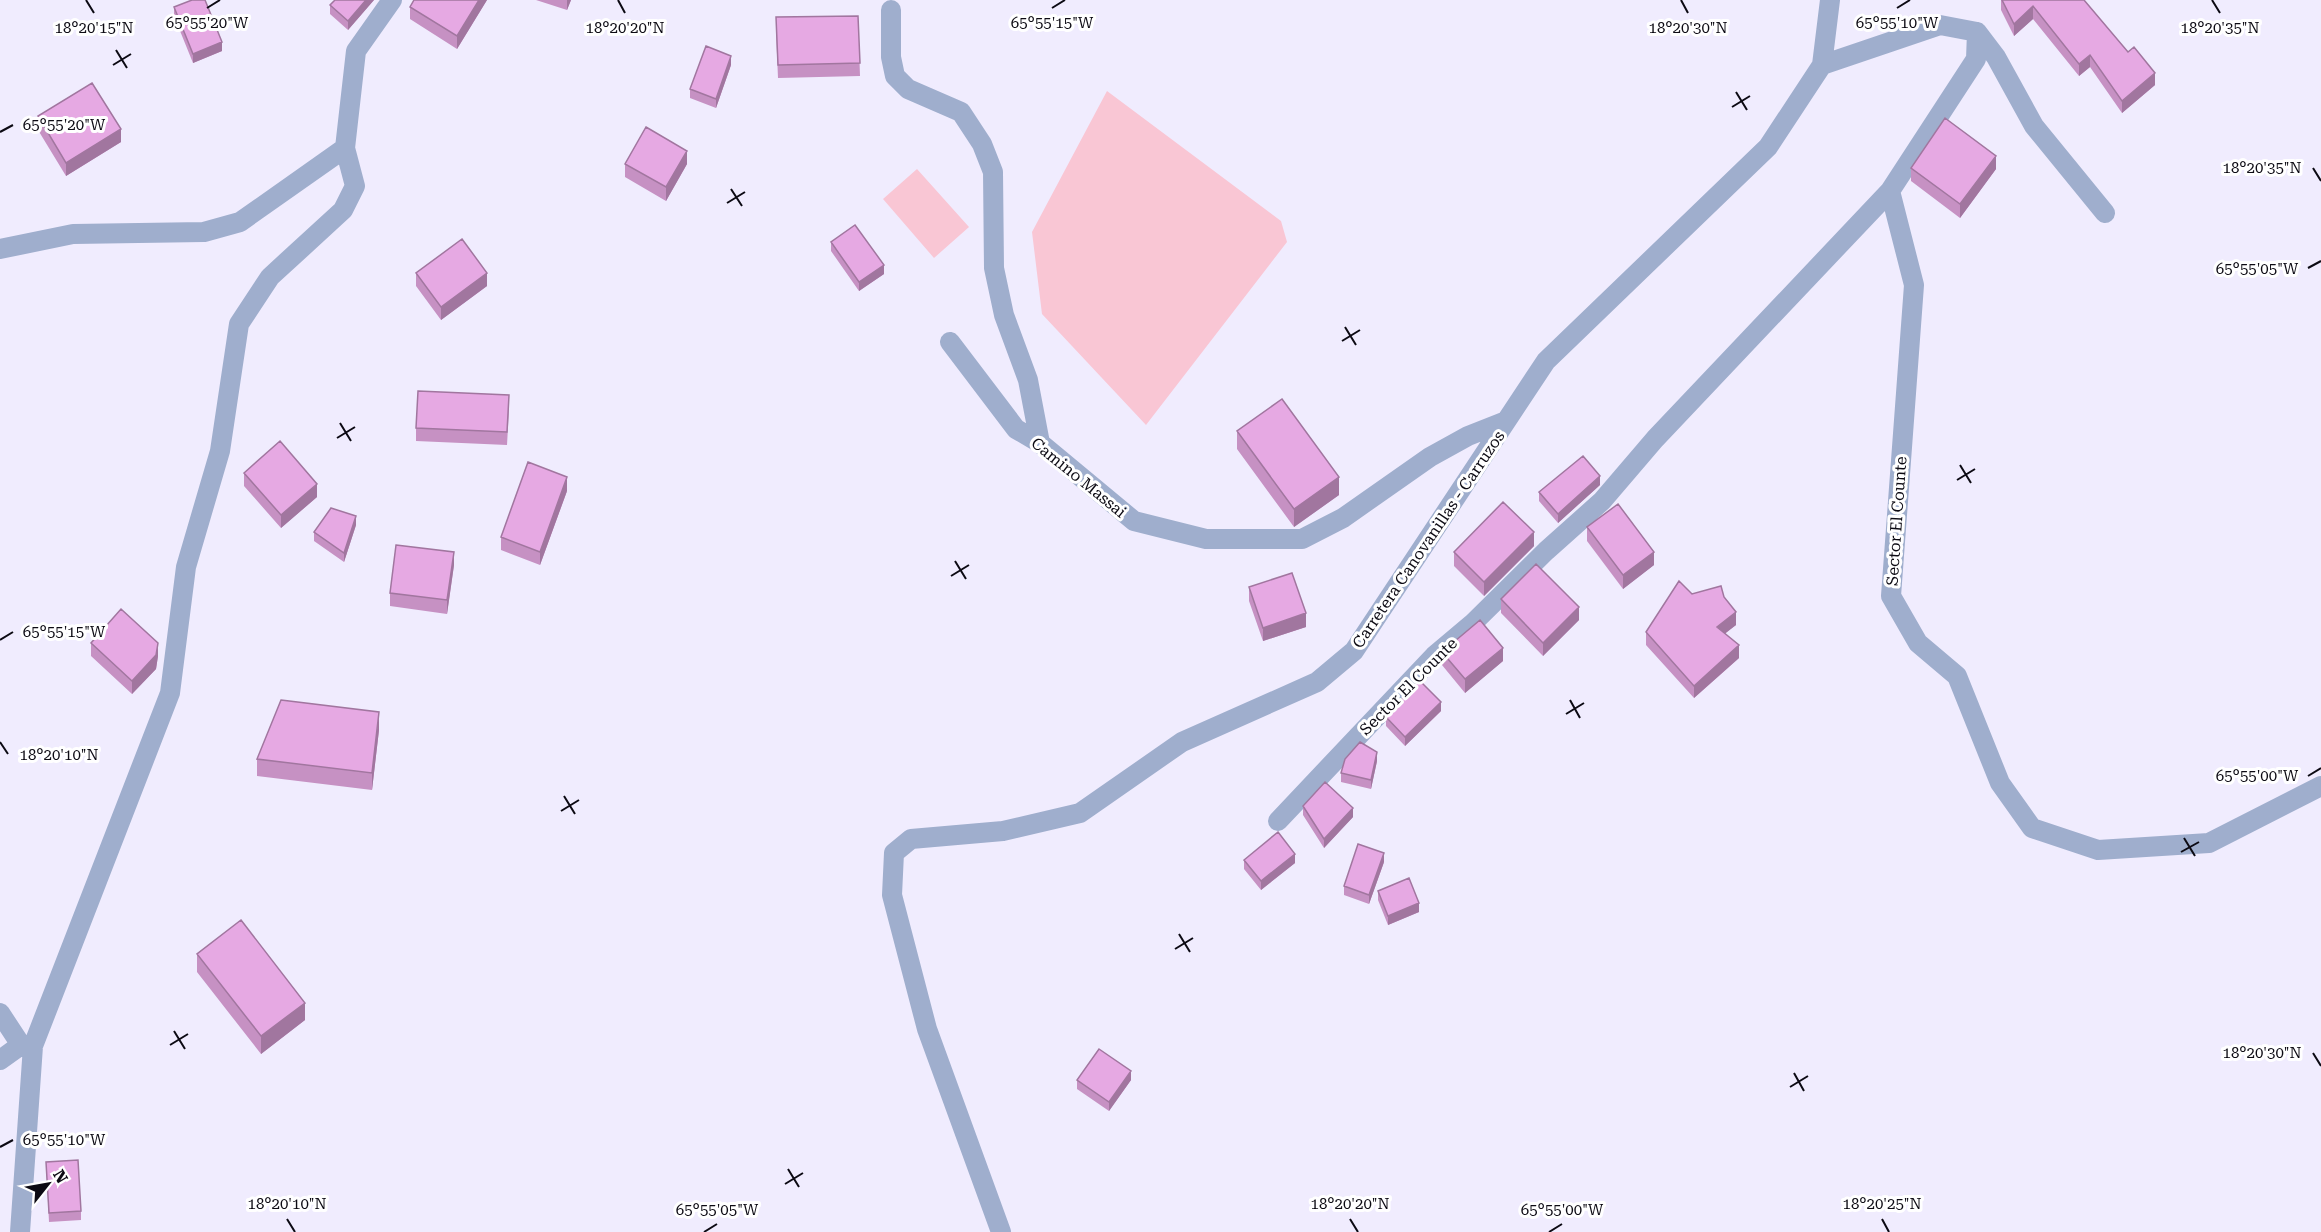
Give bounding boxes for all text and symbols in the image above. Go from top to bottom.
text: 65°55'20"W [166,14,249,32]
text: 65°55'15"W [1011,14,1094,32]
text: 65°55'10"W [1856,14,1939,32]
text: 18°20'15"N [54,19,134,37]
text: 18°20'20"N [585,19,665,37]
text: 18°20'30"N [1648,19,1728,37]
text: 18°20'35"N [2180,19,2260,37]
text: 65°55'20"W [23,116,106,134]
text: 18°20'35"N [2222,159,2302,177]
text: 65°55'05"W [2216,260,2299,278]
street label: Carretera Canovanillas - Carruzos [1348,427,1509,652]
street label: Camino Massai [1027,433,1130,521]
street label: Sector El Counte [1882,455,1911,586]
text: 65°55'15"W [23,623,106,641]
street label: Sector El Counte [1356,634,1461,739]
text: 18°20'10"N [19,746,99,764]
text: 65°55'00"W [2216,767,2299,785]
text: 18°20'30"N [2222,1044,2302,1062]
text: 65°55'10"W [23,1131,106,1149]
north arrow [18,1154,78,1214]
text: N [49,1166,72,1187]
text: 18°20'10"N [247,1195,327,1213]
text: 18°20'20"N [1310,1195,1390,1213]
text: 18°20'25"N [1842,1195,1922,1213]
text: 65°55'05"W [676,1201,759,1219]
text: 65°55'00"W [1521,1201,1604,1219]

